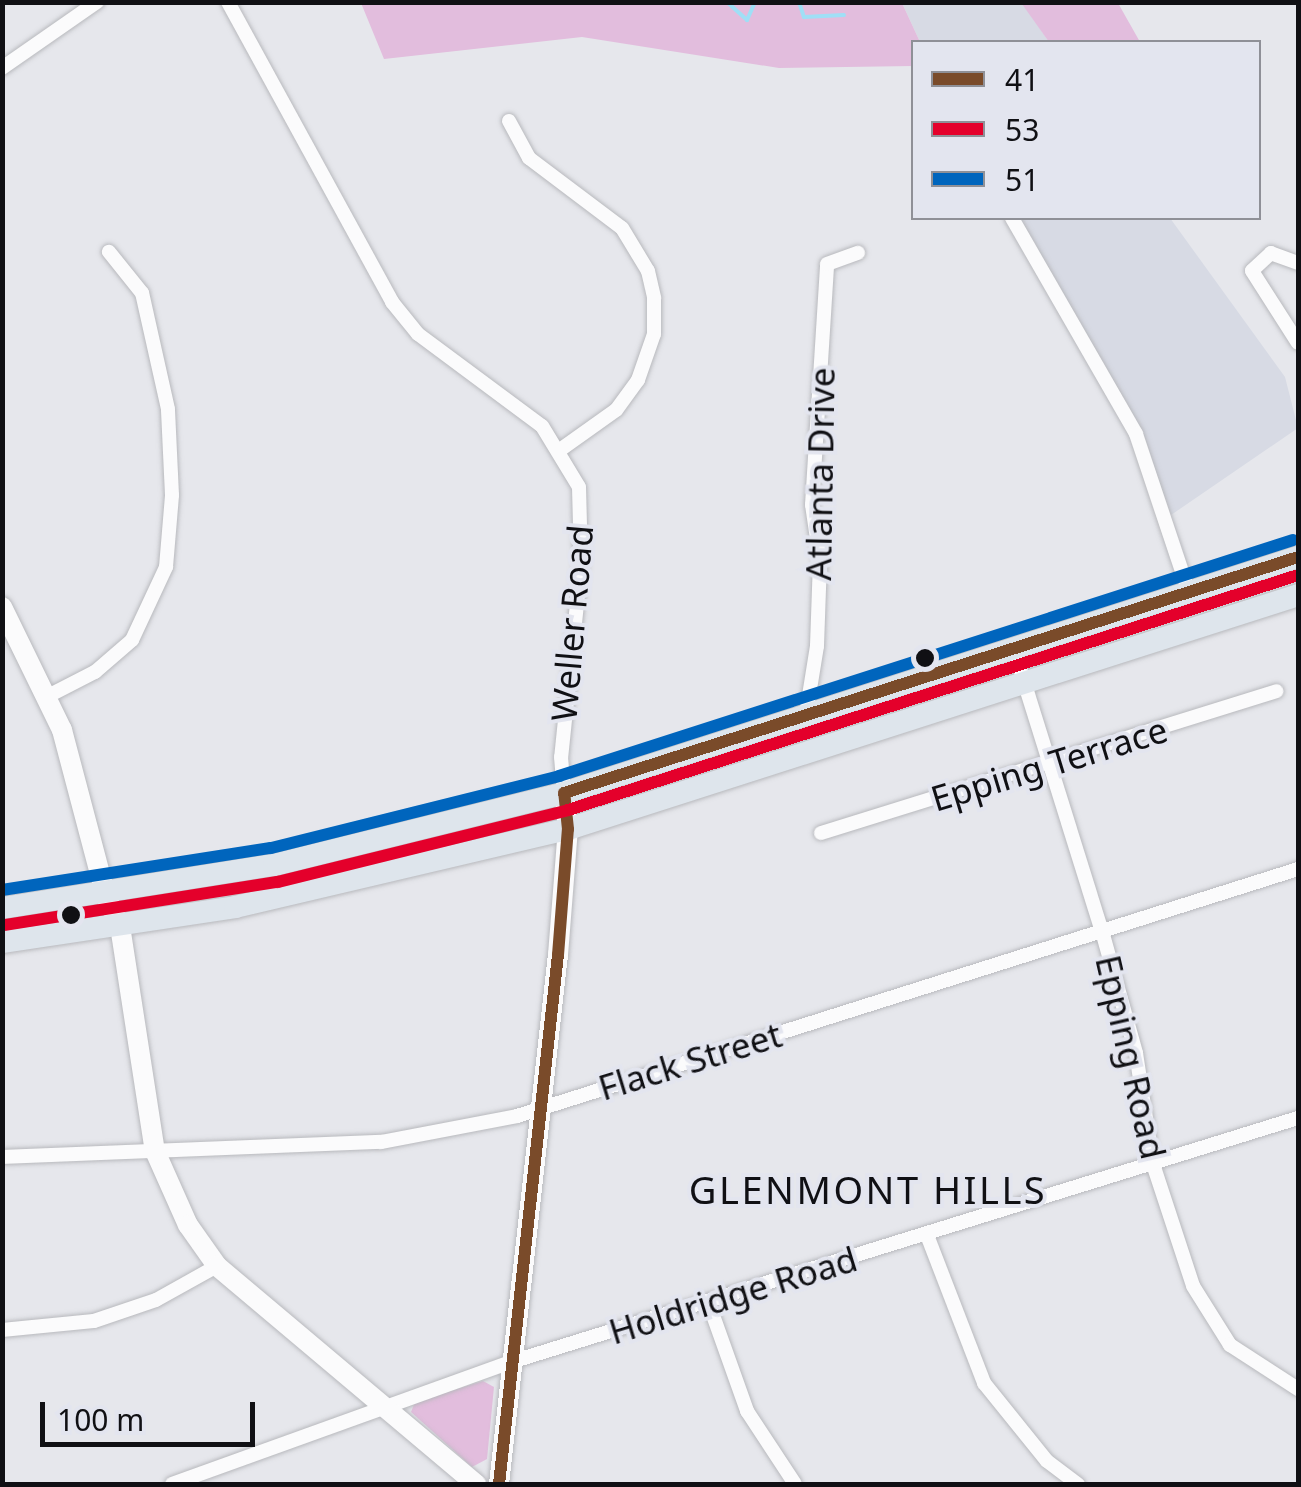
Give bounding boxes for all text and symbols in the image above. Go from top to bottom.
legend [911,40,1261,220]
text: 41 [1005,59,1039,100]
text: 53 [1005,109,1039,150]
text: 51 [1005,159,1039,200]
street label: Atlanta Drive [797,367,843,581]
street label: Weller Road [542,523,602,723]
unlabelled marker [915,648,935,668]
street label: Epping Terrace [926,708,1172,820]
unlabelled marker [61,905,81,925]
street label: Epping Road [1087,951,1175,1163]
street label: Flack Street [593,1013,787,1109]
district label: GLENMONT HILLS [689,1167,1047,1213]
street label: Holdridge Road [604,1237,862,1353]
scale bar [45,1382,260,1444]
text: 100 m [57,1399,144,1440]

